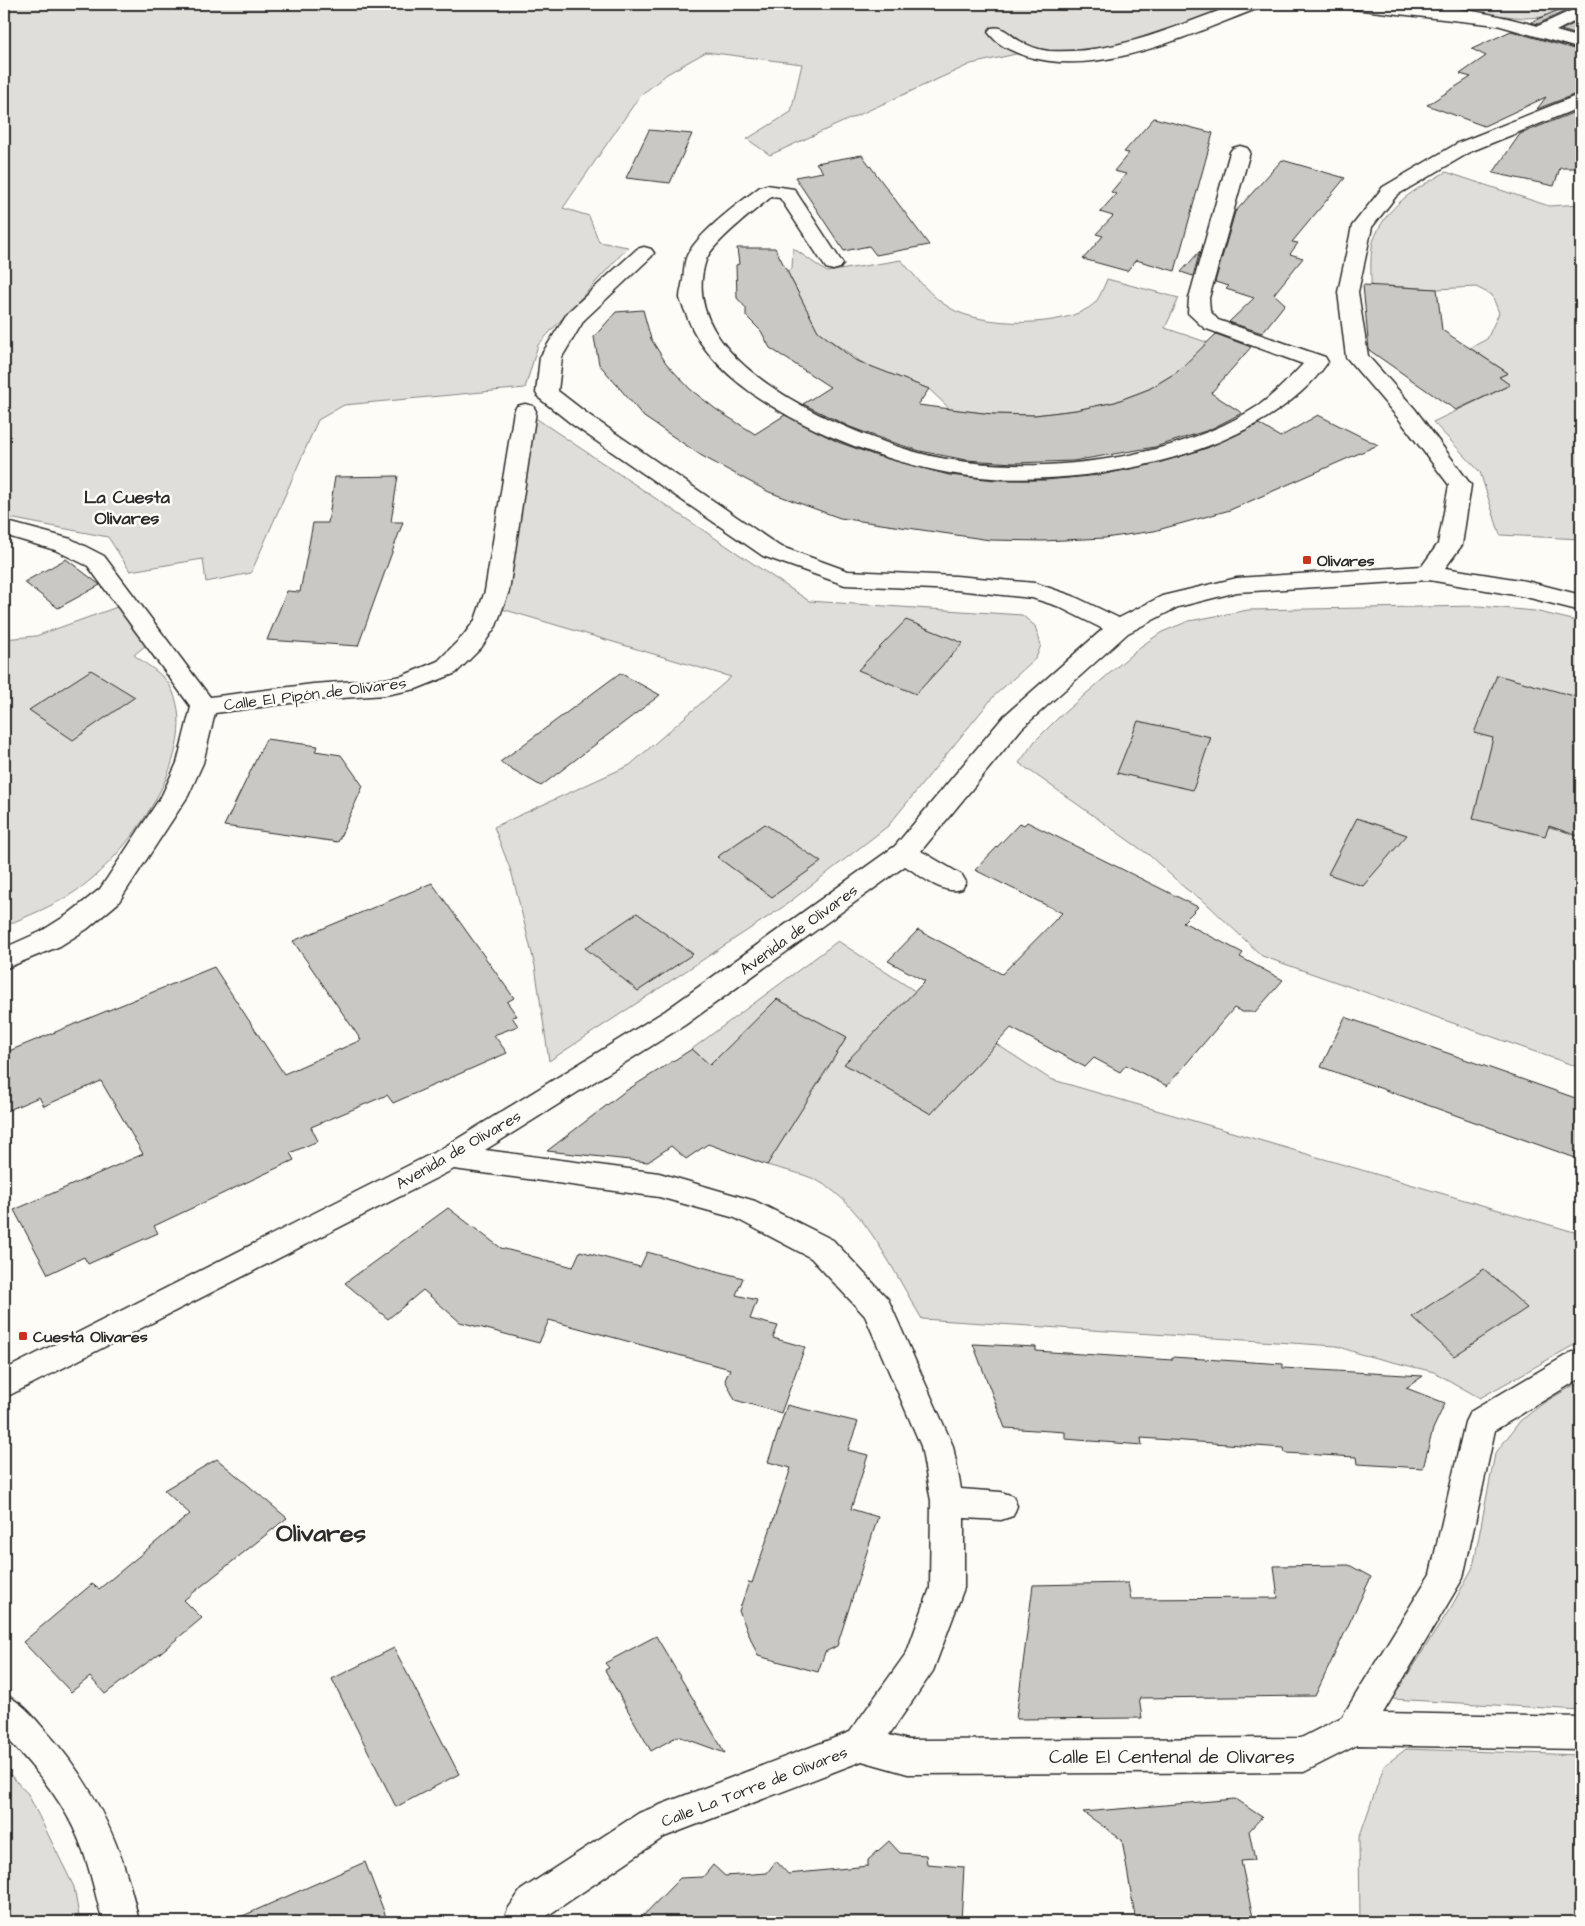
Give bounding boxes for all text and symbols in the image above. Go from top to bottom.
district label: La Cuesta Olivares [84,485,171,531]
place label: Olivares [1317,550,1375,572]
marker: Olivares [1301,554,1313,566]
street label: Calle El Pipón de Olivares [223,672,408,716]
street label: Avenida de Olivares [735,879,862,980]
street label: Avenida de Olivares [392,1105,525,1195]
place label: Cuesta Olivares [33,1326,148,1348]
marker: Cuesta Olivares [17,1330,29,1342]
district label: Olivares [276,1516,366,1551]
street label: Calle La Torre de Olivares [658,1741,851,1833]
street label: Calle El Centenal de Olivares [1049,1744,1295,1771]

